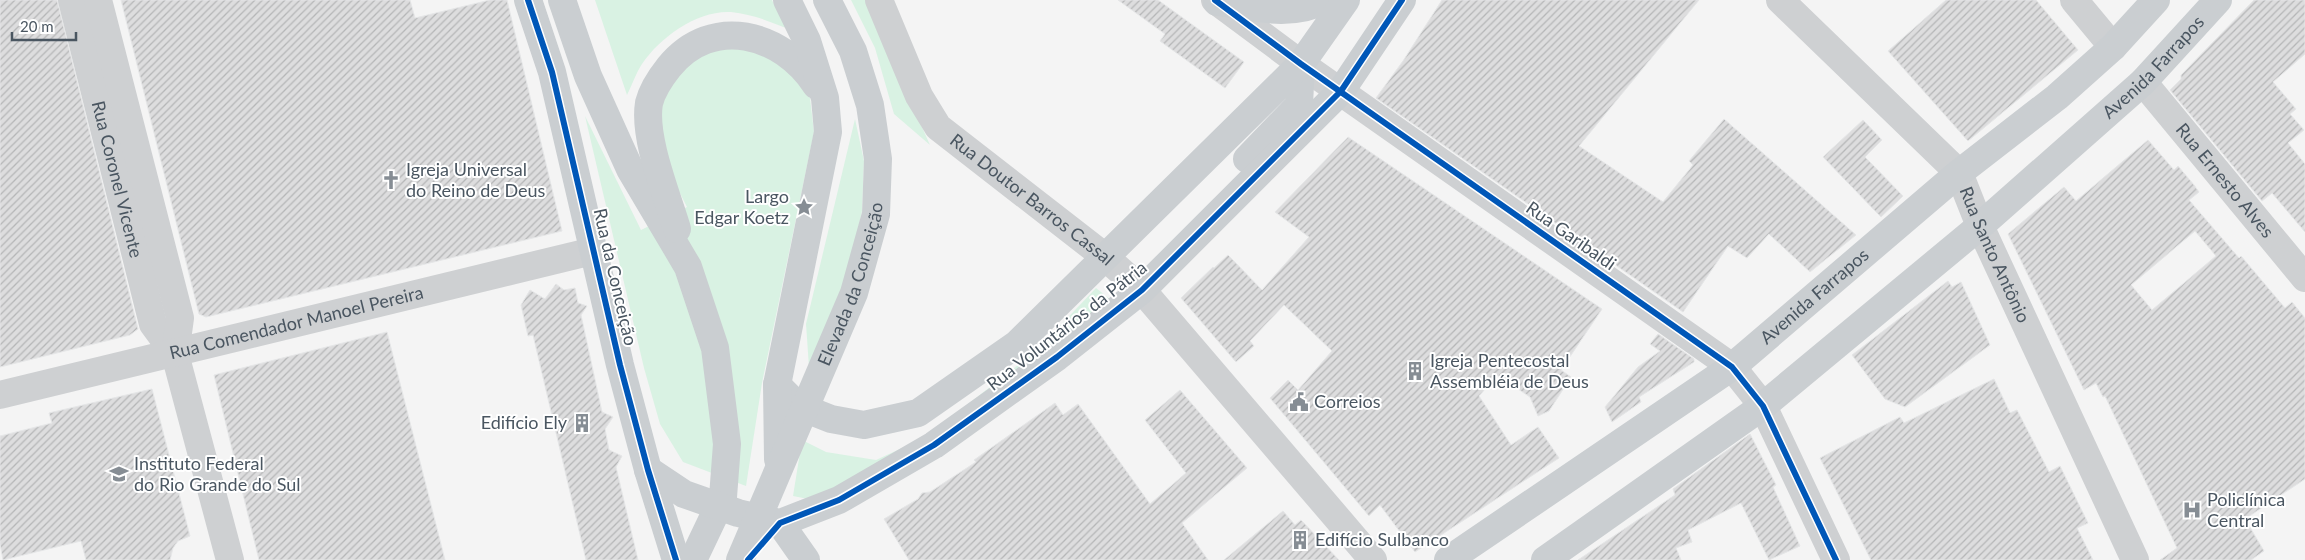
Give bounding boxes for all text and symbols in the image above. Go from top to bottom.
scale bar [12,10,76,42]
street label: Avenida Farrapos [2097,11,2208,123]
text: 20 m [20,17,54,35]
street label: Rua Coronel Vicente [88,98,148,260]
street label: Rua Ernesto Alves [2172,118,2279,242]
street label: Rua Doutor Barros Cassal [946,129,1119,270]
place label: Igreja Universal do Reino de Deus [406,158,546,201]
church icon: Igreja Universal do Reino de Deus [380,169,402,191]
street label: Rua Santo Antônio [1955,183,2035,326]
place label: Largo Edgar Koetz [694,185,789,228]
place icon: Largo Edgar Koetz [793,196,815,218]
street label: Rua Garibaldi [1522,196,1621,274]
street label: Elevada da Conceição [812,202,886,369]
street label: Rua da Conceição [589,206,642,348]
street label: Avenida Farrapos [1755,243,1873,348]
street label: Rua Voluntários da Pátria [982,256,1151,395]
street label: Rua Comendador Manoel Pereira [167,281,425,363]
place label: Igreja Pentecostal Assembléia de Deus [1430,349,1589,392]
building icon: Igreja Pentecostal Assembléia de Deus [1404,360,1426,382]
place label: Correios [1314,390,1381,412]
public building icon: Correios [1288,391,1310,413]
place label: Edifício Ely [481,411,568,433]
building icon: Edifício Ely [571,412,593,434]
place label: Instituto Federal do Rio Grande do Sul [134,452,301,495]
school or university icon: Instituto Federal do Rio Grande do Sul [108,463,130,485]
place label: Policlínica Central [2207,488,2285,531]
hospital icon: Policlínica Central [2181,499,2203,521]
place label: Edifício Sulbanco [1315,528,1449,550]
building icon: Edifício Sulbanco [1289,529,1311,551]

